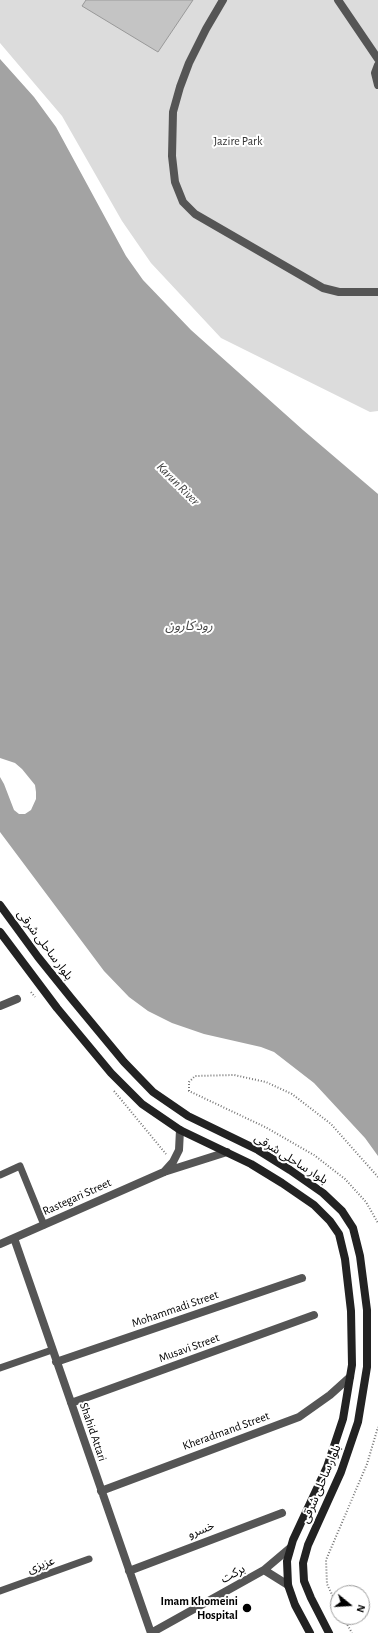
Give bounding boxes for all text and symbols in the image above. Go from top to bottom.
park label: Jazire Park [214,134,262,148]
water label: Karun River [153,459,203,509]
water label: رود کارون [165,618,213,634]
street label: بلوار ساحلی شرقی [14,907,76,983]
street label: بلوار ساحلی شرقی [252,1131,330,1187]
street label: Rastegari Street [40,1175,114,1219]
street label: Mohammadi Street [130,1287,220,1331]
street label: Musavi Street [157,1330,221,1366]
street label: Shahid Attari [76,1401,110,1463]
street label: Kheradmand Street [181,1409,271,1453]
street label: بلوار ساحلی شرقی [298,1442,344,1526]
street label: خسرو [186,1518,216,1542]
street label: عزیزی [25,1553,57,1577]
street label: برکت [218,1562,248,1586]
north arrow [330,1585,370,1625]
place label: Imam Khomeini Hospital [160,1594,238,1622]
marker: Imam Khomeini Hospital [241,1602,253,1614]
text: N [355,1603,367,1614]

